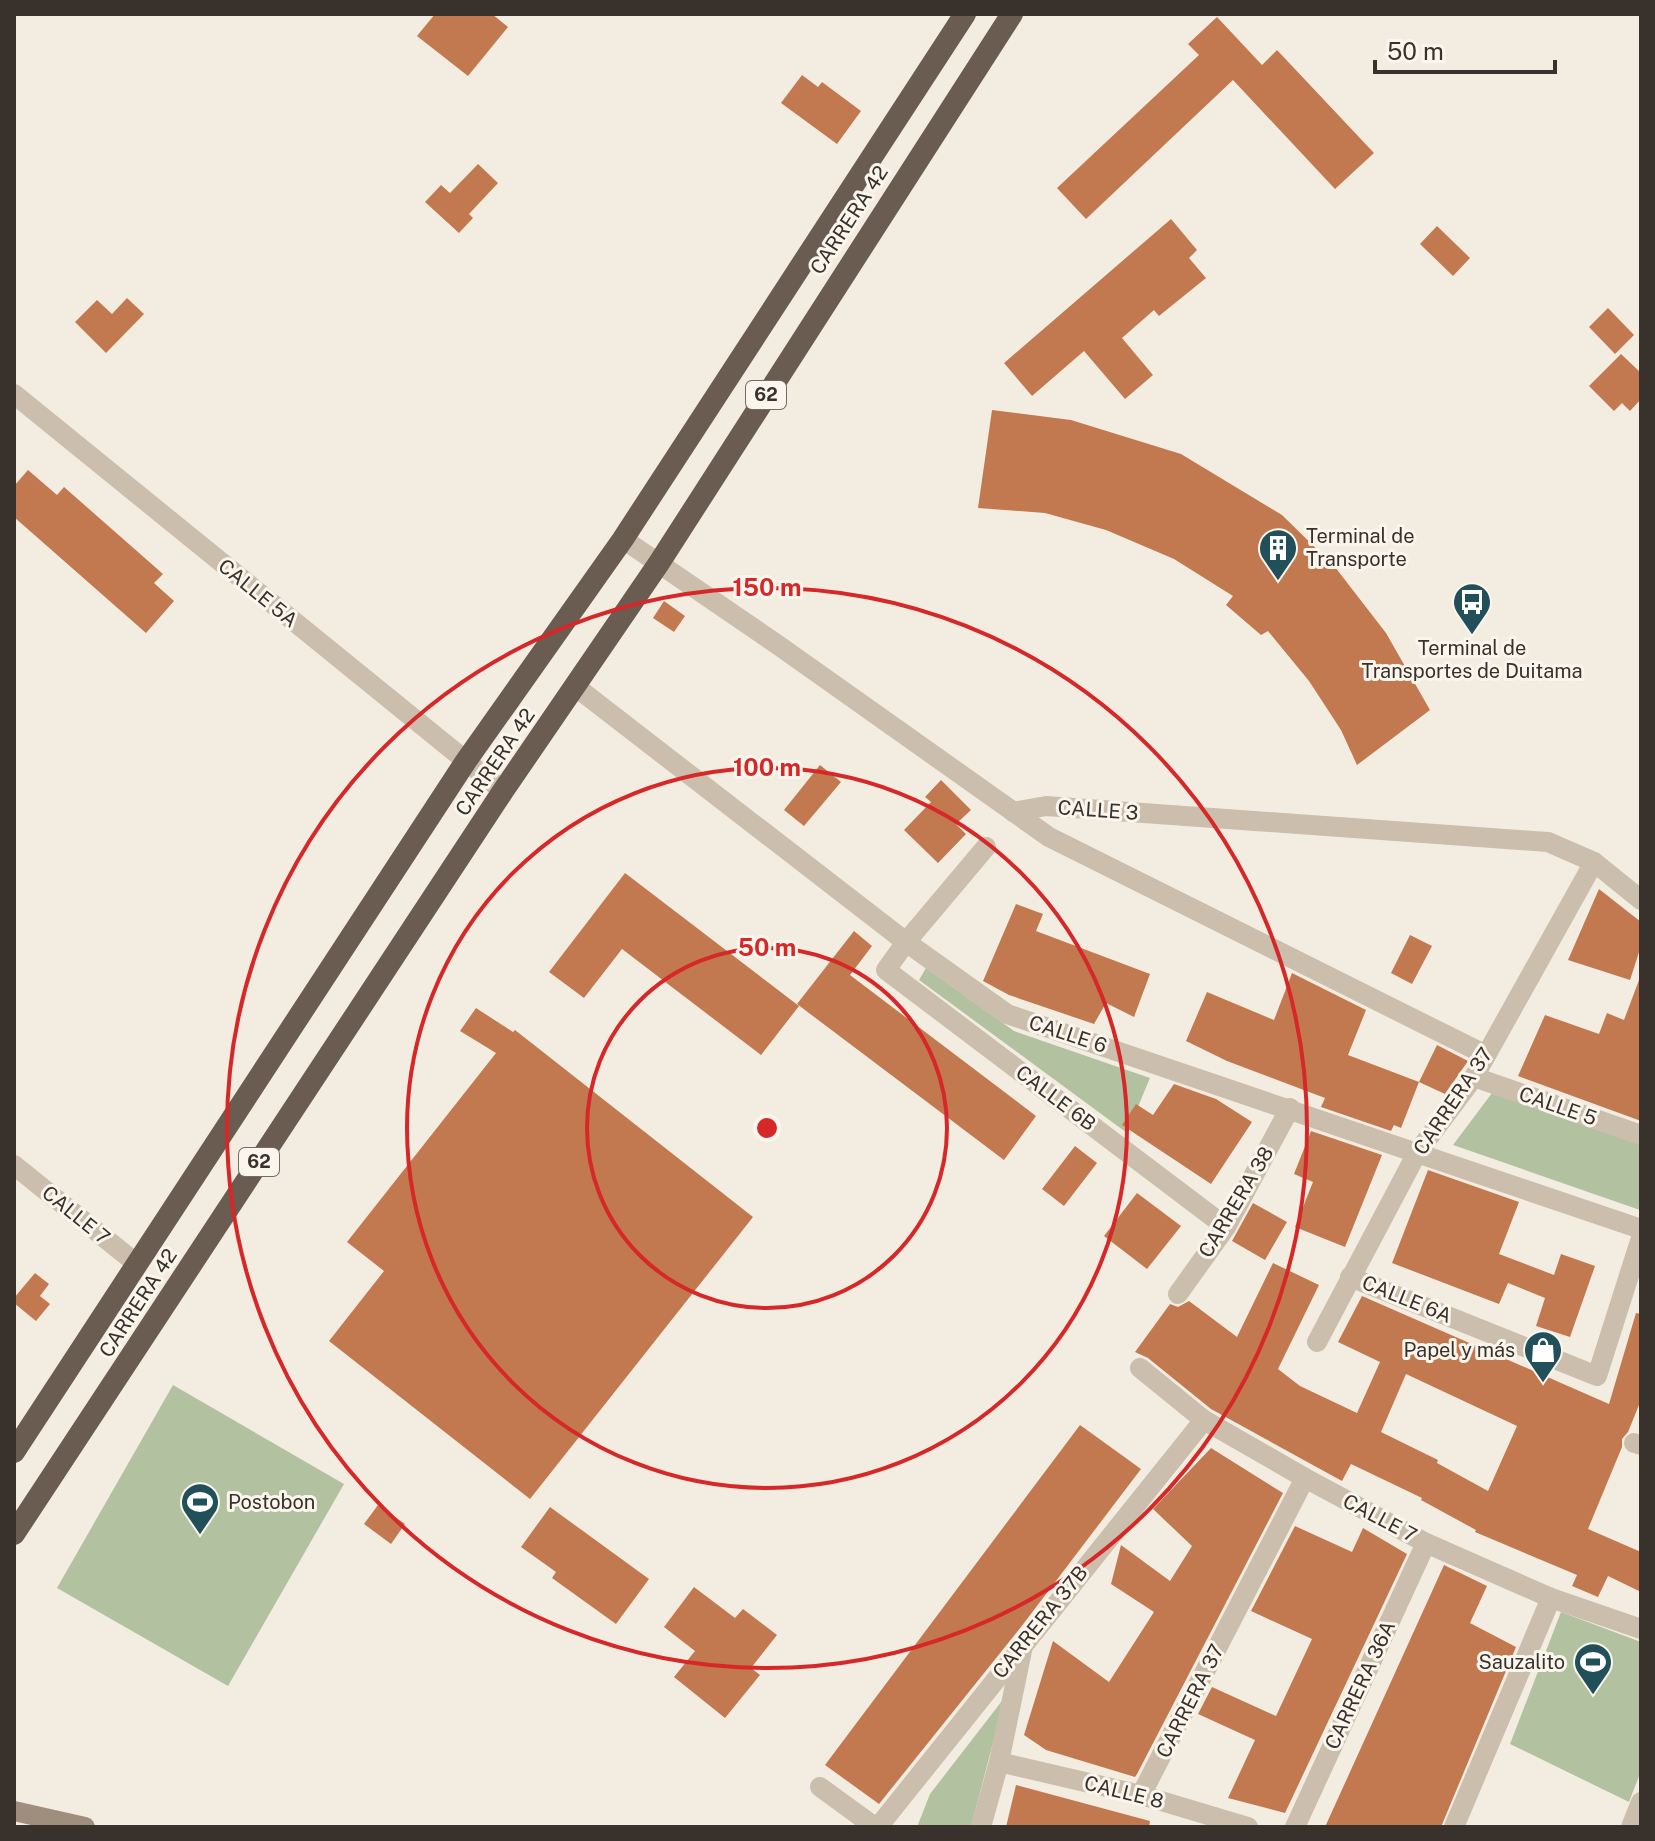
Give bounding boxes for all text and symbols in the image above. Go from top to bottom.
scale bar [1375,24,1555,74]
text: 50 m [1387,37,1444,65]
street label: CARRERA 42 [805,161,893,279]
road number: 62 [746,381,786,409]
place label: Terminal de Transporte [1306,524,1415,571]
building icon: Terminal de Transporte [1257,527,1299,582]
street label: CALLE 5A [214,554,302,632]
text: 150 m [733,573,801,601]
bus stop icon: Terminal de Transportes de Duitama [1451,581,1493,636]
place label: Terminal de Transportes de Duitama [1361,636,1583,683]
street label: CARRERA 42 [450,704,540,820]
text: 100 m [733,753,801,781]
street label: CALLE 3 [1057,795,1139,825]
text: 50 m [738,933,796,961]
street label: CALLE 6 [1026,1010,1110,1058]
street label: CARRERA 37 [1408,1043,1498,1159]
street label: CALLE 6B [1011,1060,1101,1136]
street label: CALLE 5 [1516,1081,1600,1131]
centre of rings [753,1114,781,1142]
street label: CARRERA 38 [1193,1142,1279,1262]
road number: 62 [239,1148,279,1176]
street label: CALLE 7 [37,1180,115,1250]
street label: CARRERA 42 [94,1244,182,1362]
street label: CALLE 6A [1359,1270,1455,1328]
shop icon: Papel y más [1522,1329,1564,1384]
place label: Papel y más [1404,1338,1515,1362]
sports icon: Postobon [179,1481,221,1536]
street label: CALLE 7 [1339,1489,1421,1547]
place label: Postobon [228,1490,315,1514]
street label: CARRERA 37B [987,1561,1093,1683]
street label: CARRERA 36A [1320,1617,1400,1753]
street label: CARRERA 37 [1151,1640,1229,1762]
sports icon: Sauzalito [1572,1641,1614,1696]
place label: Sauzalito [1478,1650,1565,1674]
street label: CALLE 8 [1082,1771,1166,1813]

